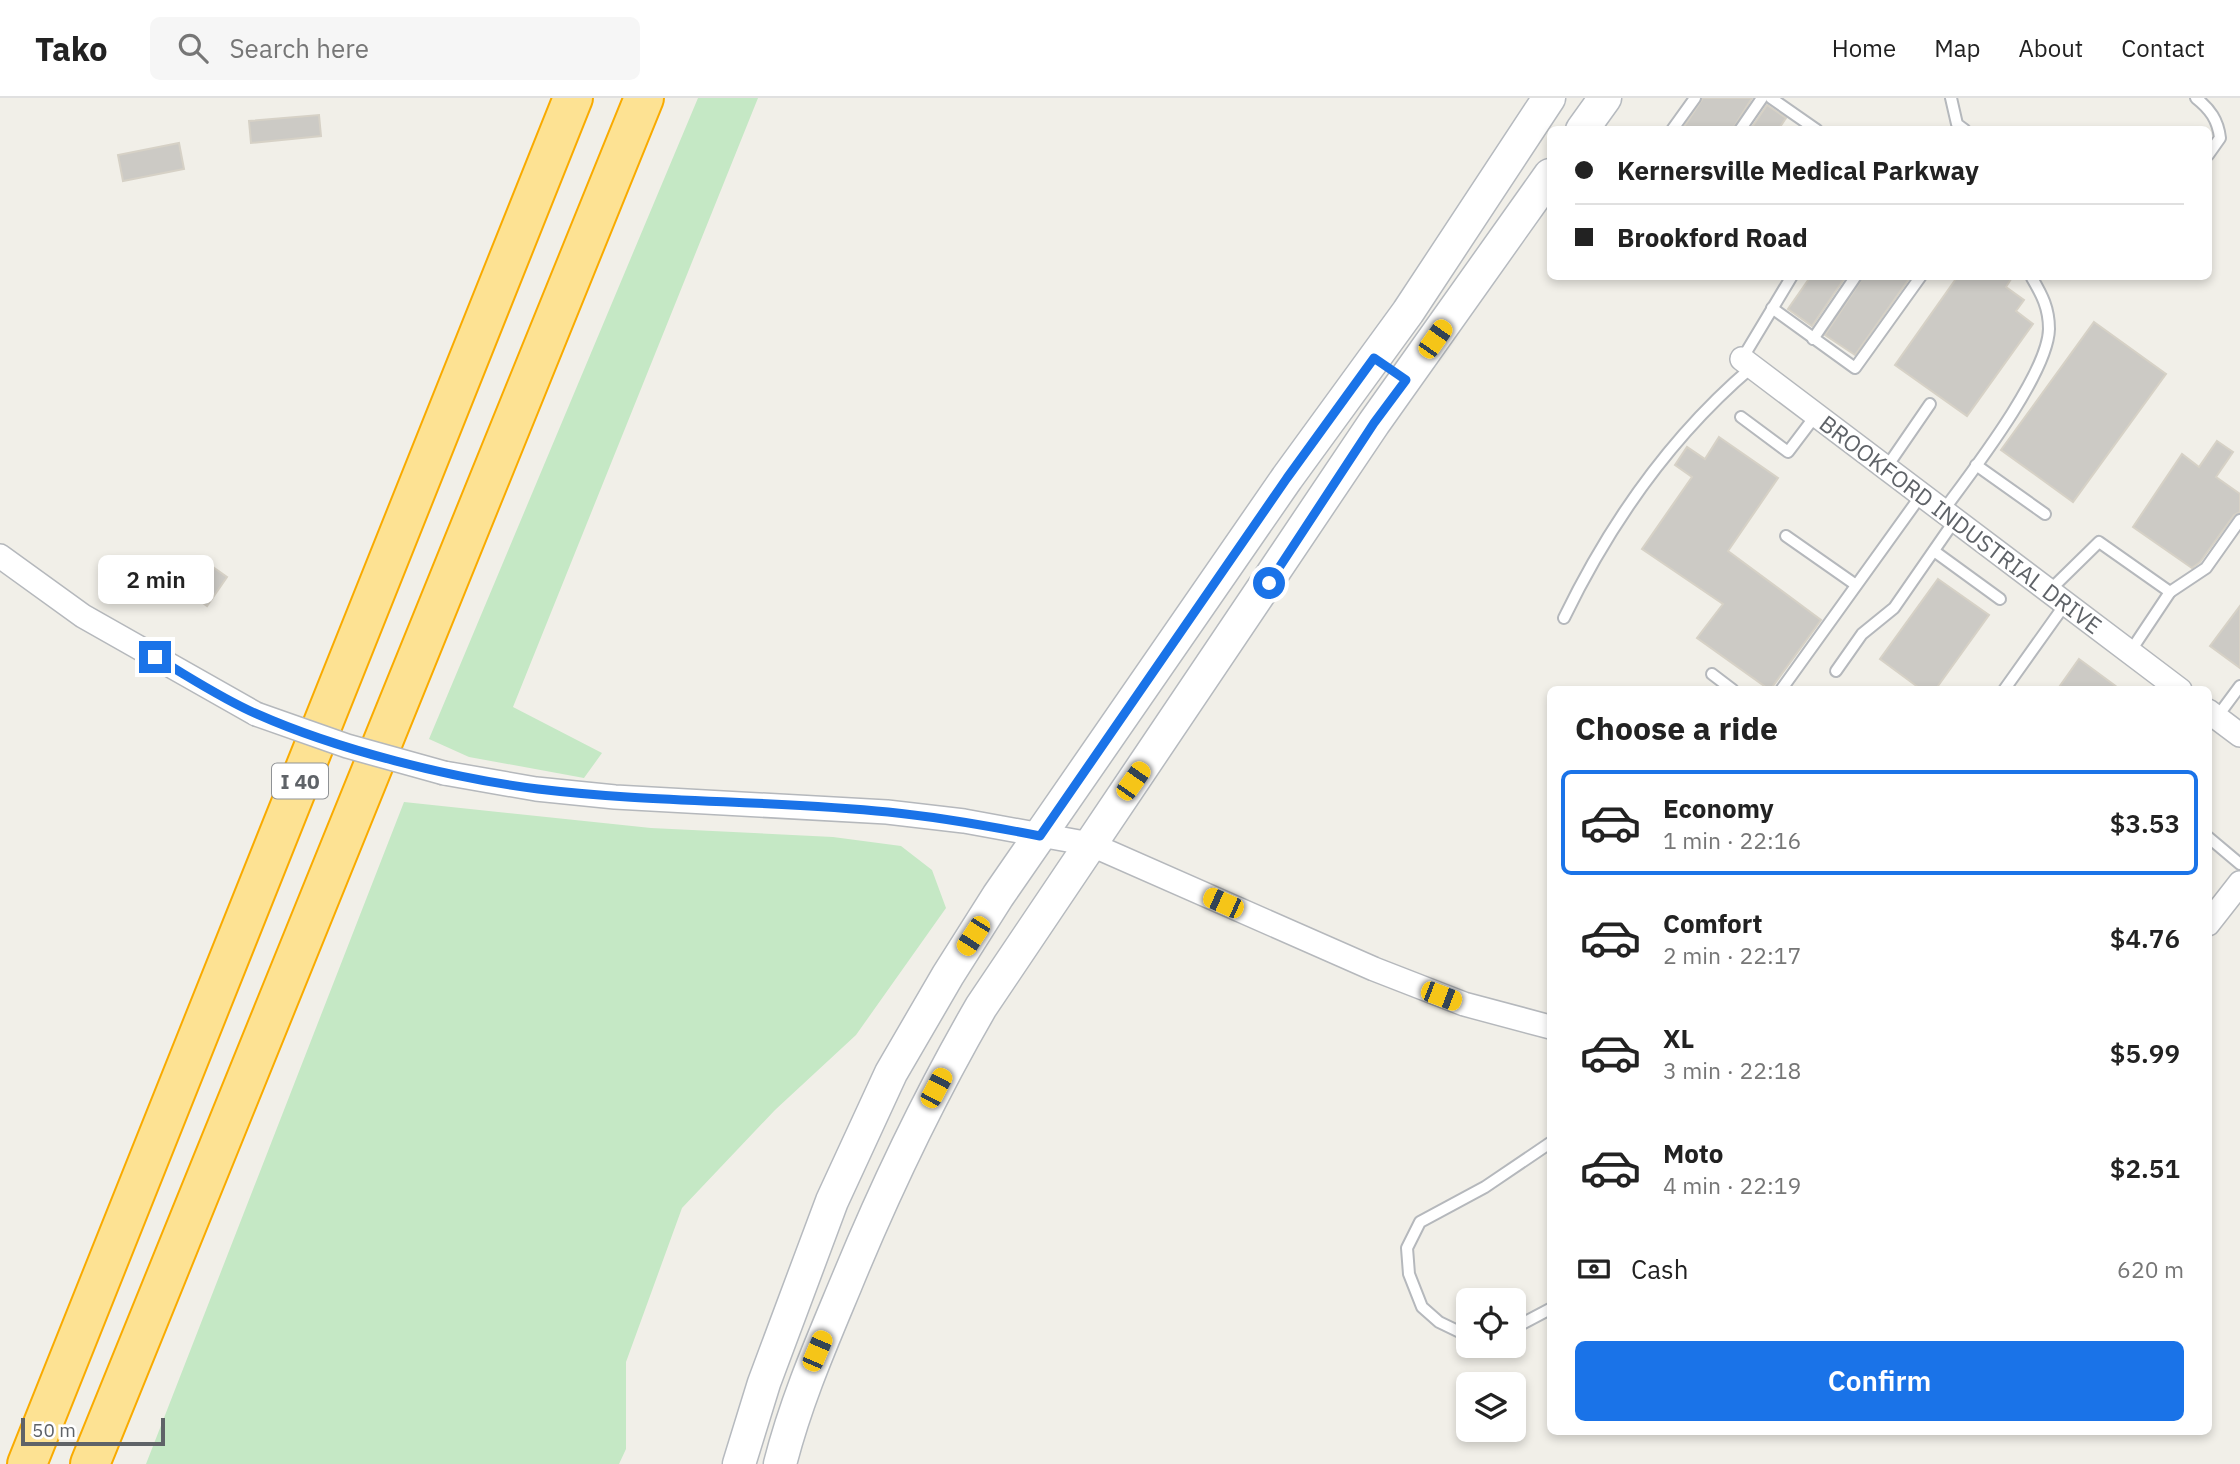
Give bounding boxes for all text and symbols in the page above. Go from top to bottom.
search box [150,17,640,80]
text: Tako [35,27,108,70]
icon: search [174,29,212,67]
text: Search here [230,31,369,65]
text: Home [1832,32,1896,64]
text: Map [1934,32,1980,64]
text: About [2018,32,2083,64]
text: Contact [2121,32,2205,64]
text: Kernersville Medical Parkway [1617,153,1979,187]
text: Brookford Road [1617,220,1808,254]
car [1415,316,1456,362]
street label: BROOKFORD INDUSTRIAL DRIVE [1814,408,2108,640]
callout: 2 min [97,556,213,604]
text: 2 min [126,564,186,594]
route start [1253,567,1285,599]
route end [139,641,171,673]
text: Choose a ride [1575,707,1778,749]
car [1113,758,1154,804]
road number: I 40 [272,764,328,798]
icon: car [1579,791,1642,854]
text: Economy [1663,791,1774,825]
text: $3.53 [2110,806,2180,840]
text: 1 min · 22:16 [1663,825,1801,855]
car [1200,885,1247,921]
icon: car [1579,906,1642,969]
text: Comfort [1663,906,1762,940]
car [953,913,994,959]
text: $4.76 [2110,921,2180,955]
text: 2 min · 22:17 [1663,940,1801,970]
car [1418,979,1465,1013]
icon: car [1579,1021,1642,1084]
text: XL [1663,1021,1694,1055]
text: $5.99 [2110,1036,2180,1070]
text: 3 min · 22:18 [1663,1055,1801,1085]
car [917,1065,956,1111]
icon: car [1579,1136,1642,1199]
text: Moto [1663,1136,1723,1170]
text: $2.51 [2110,1151,2180,1185]
text: 4 min · 22:19 [1663,1170,1801,1200]
icon: cash [1575,1250,1613,1288]
text: Cash [1631,1252,1688,1286]
text: 620 m [2117,1254,2184,1284]
map controls [1456,1288,1526,1442]
button: locate [1456,1288,1526,1358]
car [800,1328,835,1374]
button: Confirm [1575,1341,2184,1421]
button: layers [1456,1372,1526,1442]
scale bar [21,1415,164,1447]
text: 50 m [32,1418,76,1442]

